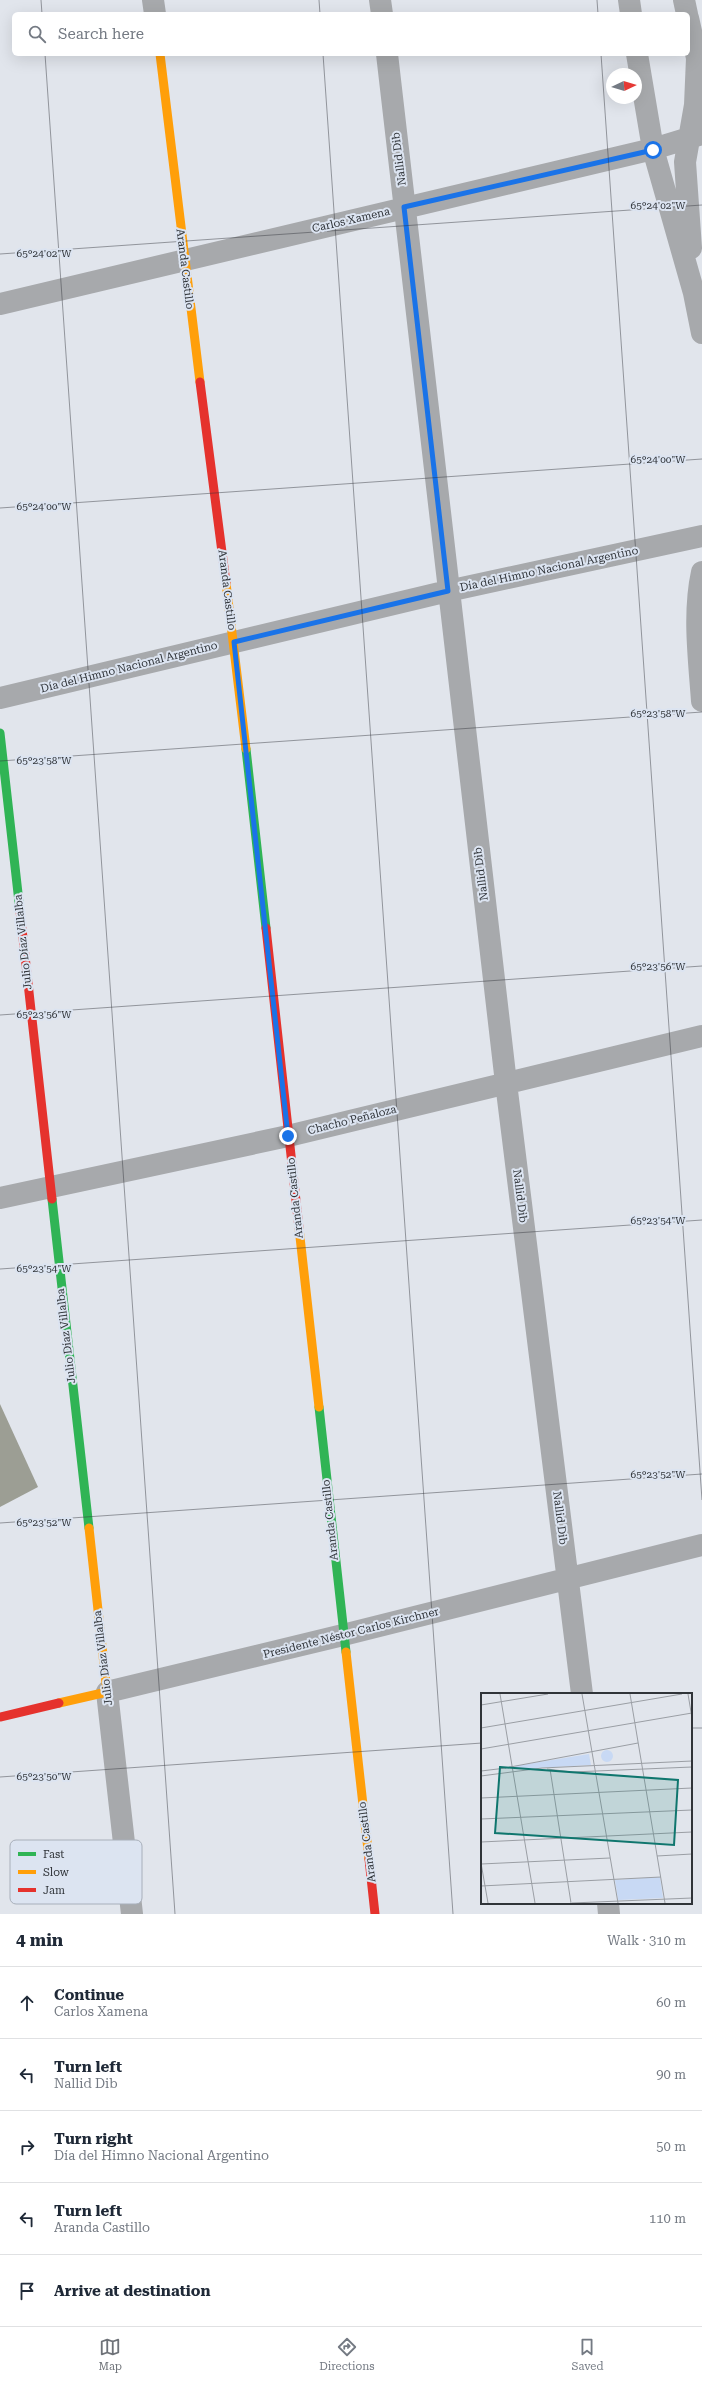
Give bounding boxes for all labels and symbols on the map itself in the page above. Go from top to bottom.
north arrow [606,68,642,104]
street label: Nallid Dib [389,131,409,187]
route start [644,141,662,159]
text: 65°24'02"W [631,200,686,211]
street label: Carlos Xamena [311,205,391,235]
street label: Aranda Castillo [174,228,196,310]
text: 65°24'02"W [17,248,72,259]
text: 65°24'00"W [631,454,686,465]
text: 65°24'00"W [17,501,72,512]
street label: Día del Himno Nacional Argentino [459,544,640,594]
street label: Aranda Castillo [216,549,238,631]
street label: Día del Himno Nacional Argentino [39,639,219,695]
text: 65°23'58"W [631,708,686,719]
text: 65°23'58"W [17,755,72,766]
street label: Nallid Dib [471,846,491,902]
street label: Julio Díaz Villalba [12,894,34,990]
text: 65°23'56"W [631,961,686,972]
text: 65°23'56"W [17,1009,72,1020]
street label: Chacho Peñaloza [306,1103,398,1137]
route end [279,1127,297,1145]
street label: Aranda Castillo [284,1157,306,1239]
street label: Nallid Dib [510,1168,530,1224]
text: 65°23'54"W [631,1215,686,1226]
text: 65°23'54"W [17,1263,72,1274]
street label: Julio Díaz Villalba [54,1288,78,1384]
text: 65°23'52"W [631,1469,686,1480]
street label: Aranda Castillo [319,1479,341,1561]
street label: Nallid Dib [550,1490,570,1546]
text: 65°23'52"W [17,1517,72,1528]
street label: Presidente Néstor Carlos Kirchner [262,1605,441,1661]
street label: Julio Díaz Villalba [91,1610,115,1706]
inset map [481,1693,692,1904]
text: 65°23'50"W [17,1771,72,1782]
street label: Aranda Castillo [356,1801,378,1883]
legend [10,1840,142,1904]
text: Fast [43,1848,64,1861]
text: Slow [43,1866,70,1879]
text: Jam [43,1884,65,1897]

